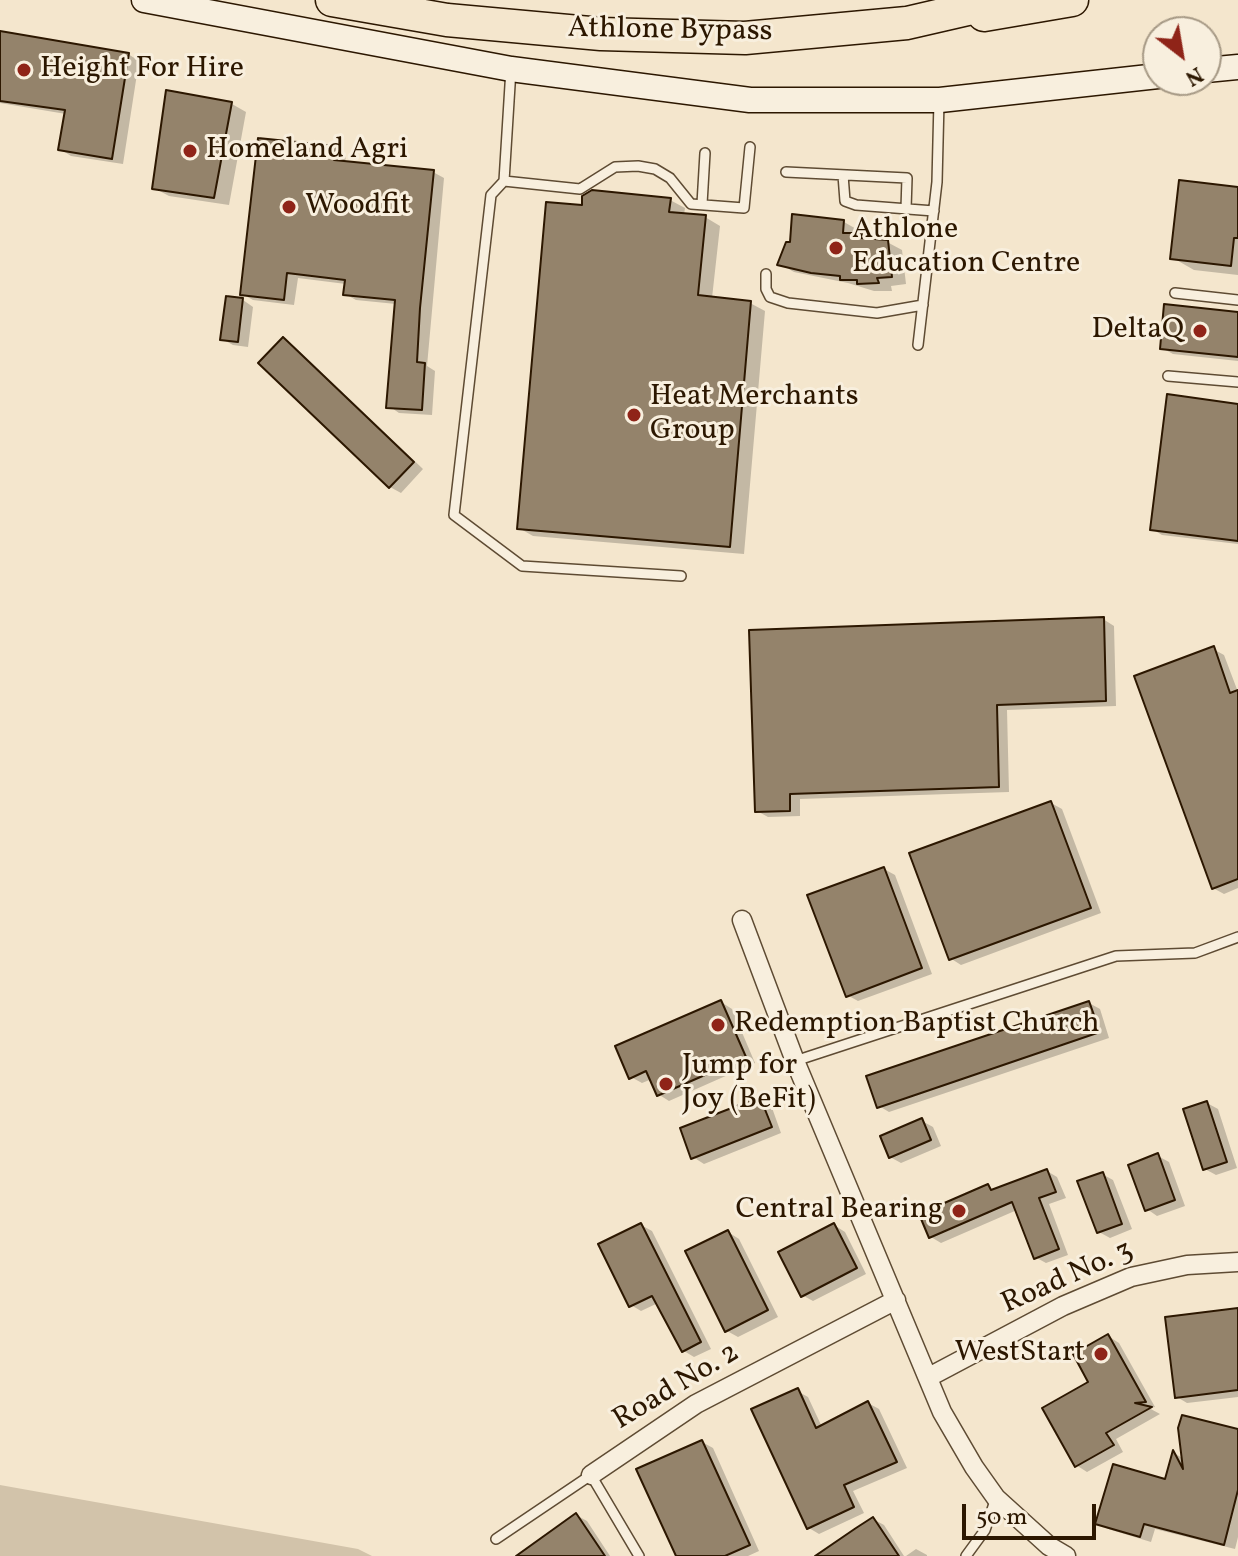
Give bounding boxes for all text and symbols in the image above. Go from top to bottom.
street label: Athlone Bypass [567,12,773,52]
north arrow [1142,16,1222,96]
place label: Height For Hire [40,52,244,88]
text: N [1179,58,1208,93]
marker: Height For Hire [15,61,33,79]
place label: Homeland Agri [206,133,408,169]
marker: Homeland Agri [181,142,199,160]
place label: Woodfit [305,189,411,225]
marker: Woodfit [280,198,298,216]
place label: Athlone Education Centre [852,213,1080,284]
marker: Athlone Education Centre [827,239,845,257]
place label: DeltaQ [1092,313,1184,349]
marker: DeltaQ [1191,322,1209,340]
place label: Heat Merchants Group [650,380,859,450]
marker: Heat Merchants Group [625,406,643,424]
place label: Redemption Baptist Church [734,1007,1100,1043]
marker: Redemption Baptist Church [709,1016,727,1034]
place label: Jump for Joy (BeFit) [682,1049,816,1120]
marker: Jump for Joy (BeFit) [657,1075,675,1093]
place label: Central Bearing [736,1193,943,1229]
marker: Central Bearing [950,1202,968,1220]
street label: Road No. 3 [997,1234,1139,1324]
street label: Road No. 2 [607,1336,747,1440]
place label: WestStart [955,1336,1085,1372]
marker: WestStart [1092,1345,1110,1363]
scale bar [966,1488,1100,1538]
text: 50 m [976,1501,1028,1535]

